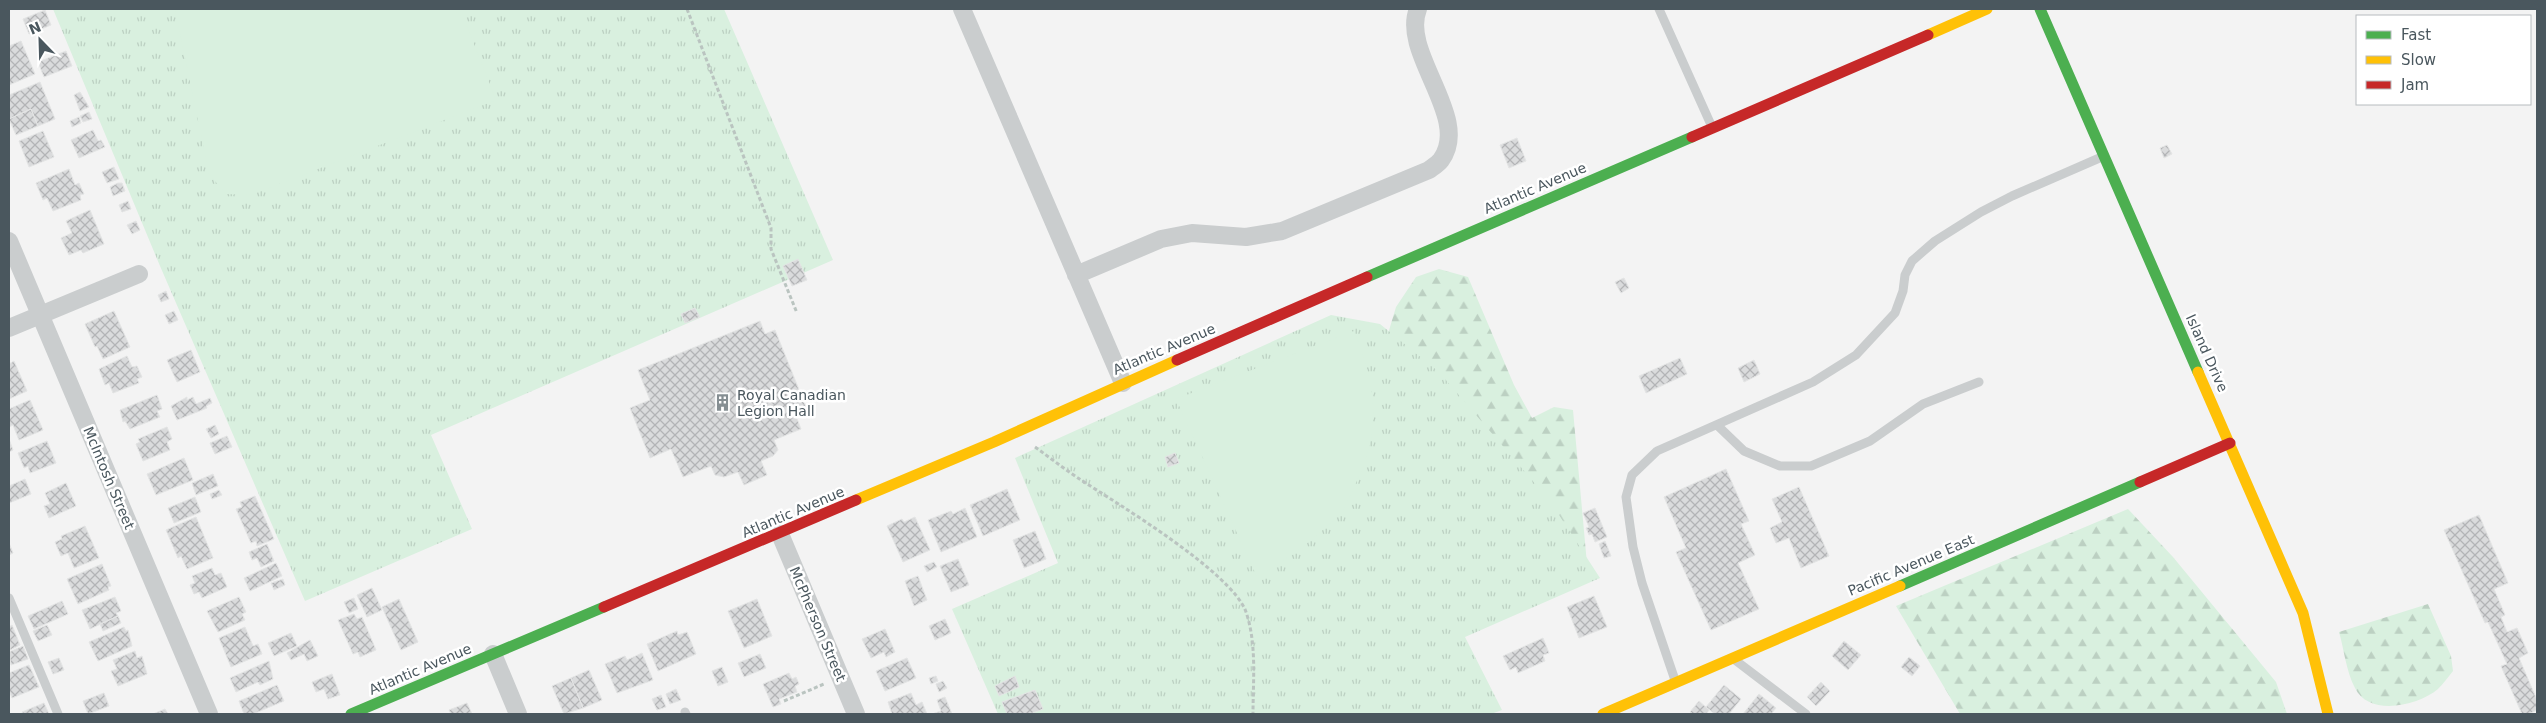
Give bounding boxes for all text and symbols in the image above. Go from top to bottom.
north arrow [15,15,65,65]
legend [2356,15,2531,105]
text: N [26,18,43,38]
text: Fast [2401,26,2431,44]
text: Slow [2401,51,2436,69]
text: Jam [2400,76,2429,94]
street label: Atlantic Avenue [1481,159,1589,217]
street label: Island Drive [2183,312,2231,394]
street label: Atlantic Avenue [1110,320,1218,378]
place label: Royal Canadian Legion Hall [737,387,846,419]
building icon: Royal Canadian Legion Hall [713,393,733,413]
street label: McIntosh Street [80,424,138,532]
street label: Atlantic Avenue [739,483,847,541]
street label: Pacific Avenue East [1845,531,1977,599]
street label: McPherson Street [787,564,850,684]
street label: Atlantic Avenue [366,640,474,698]

